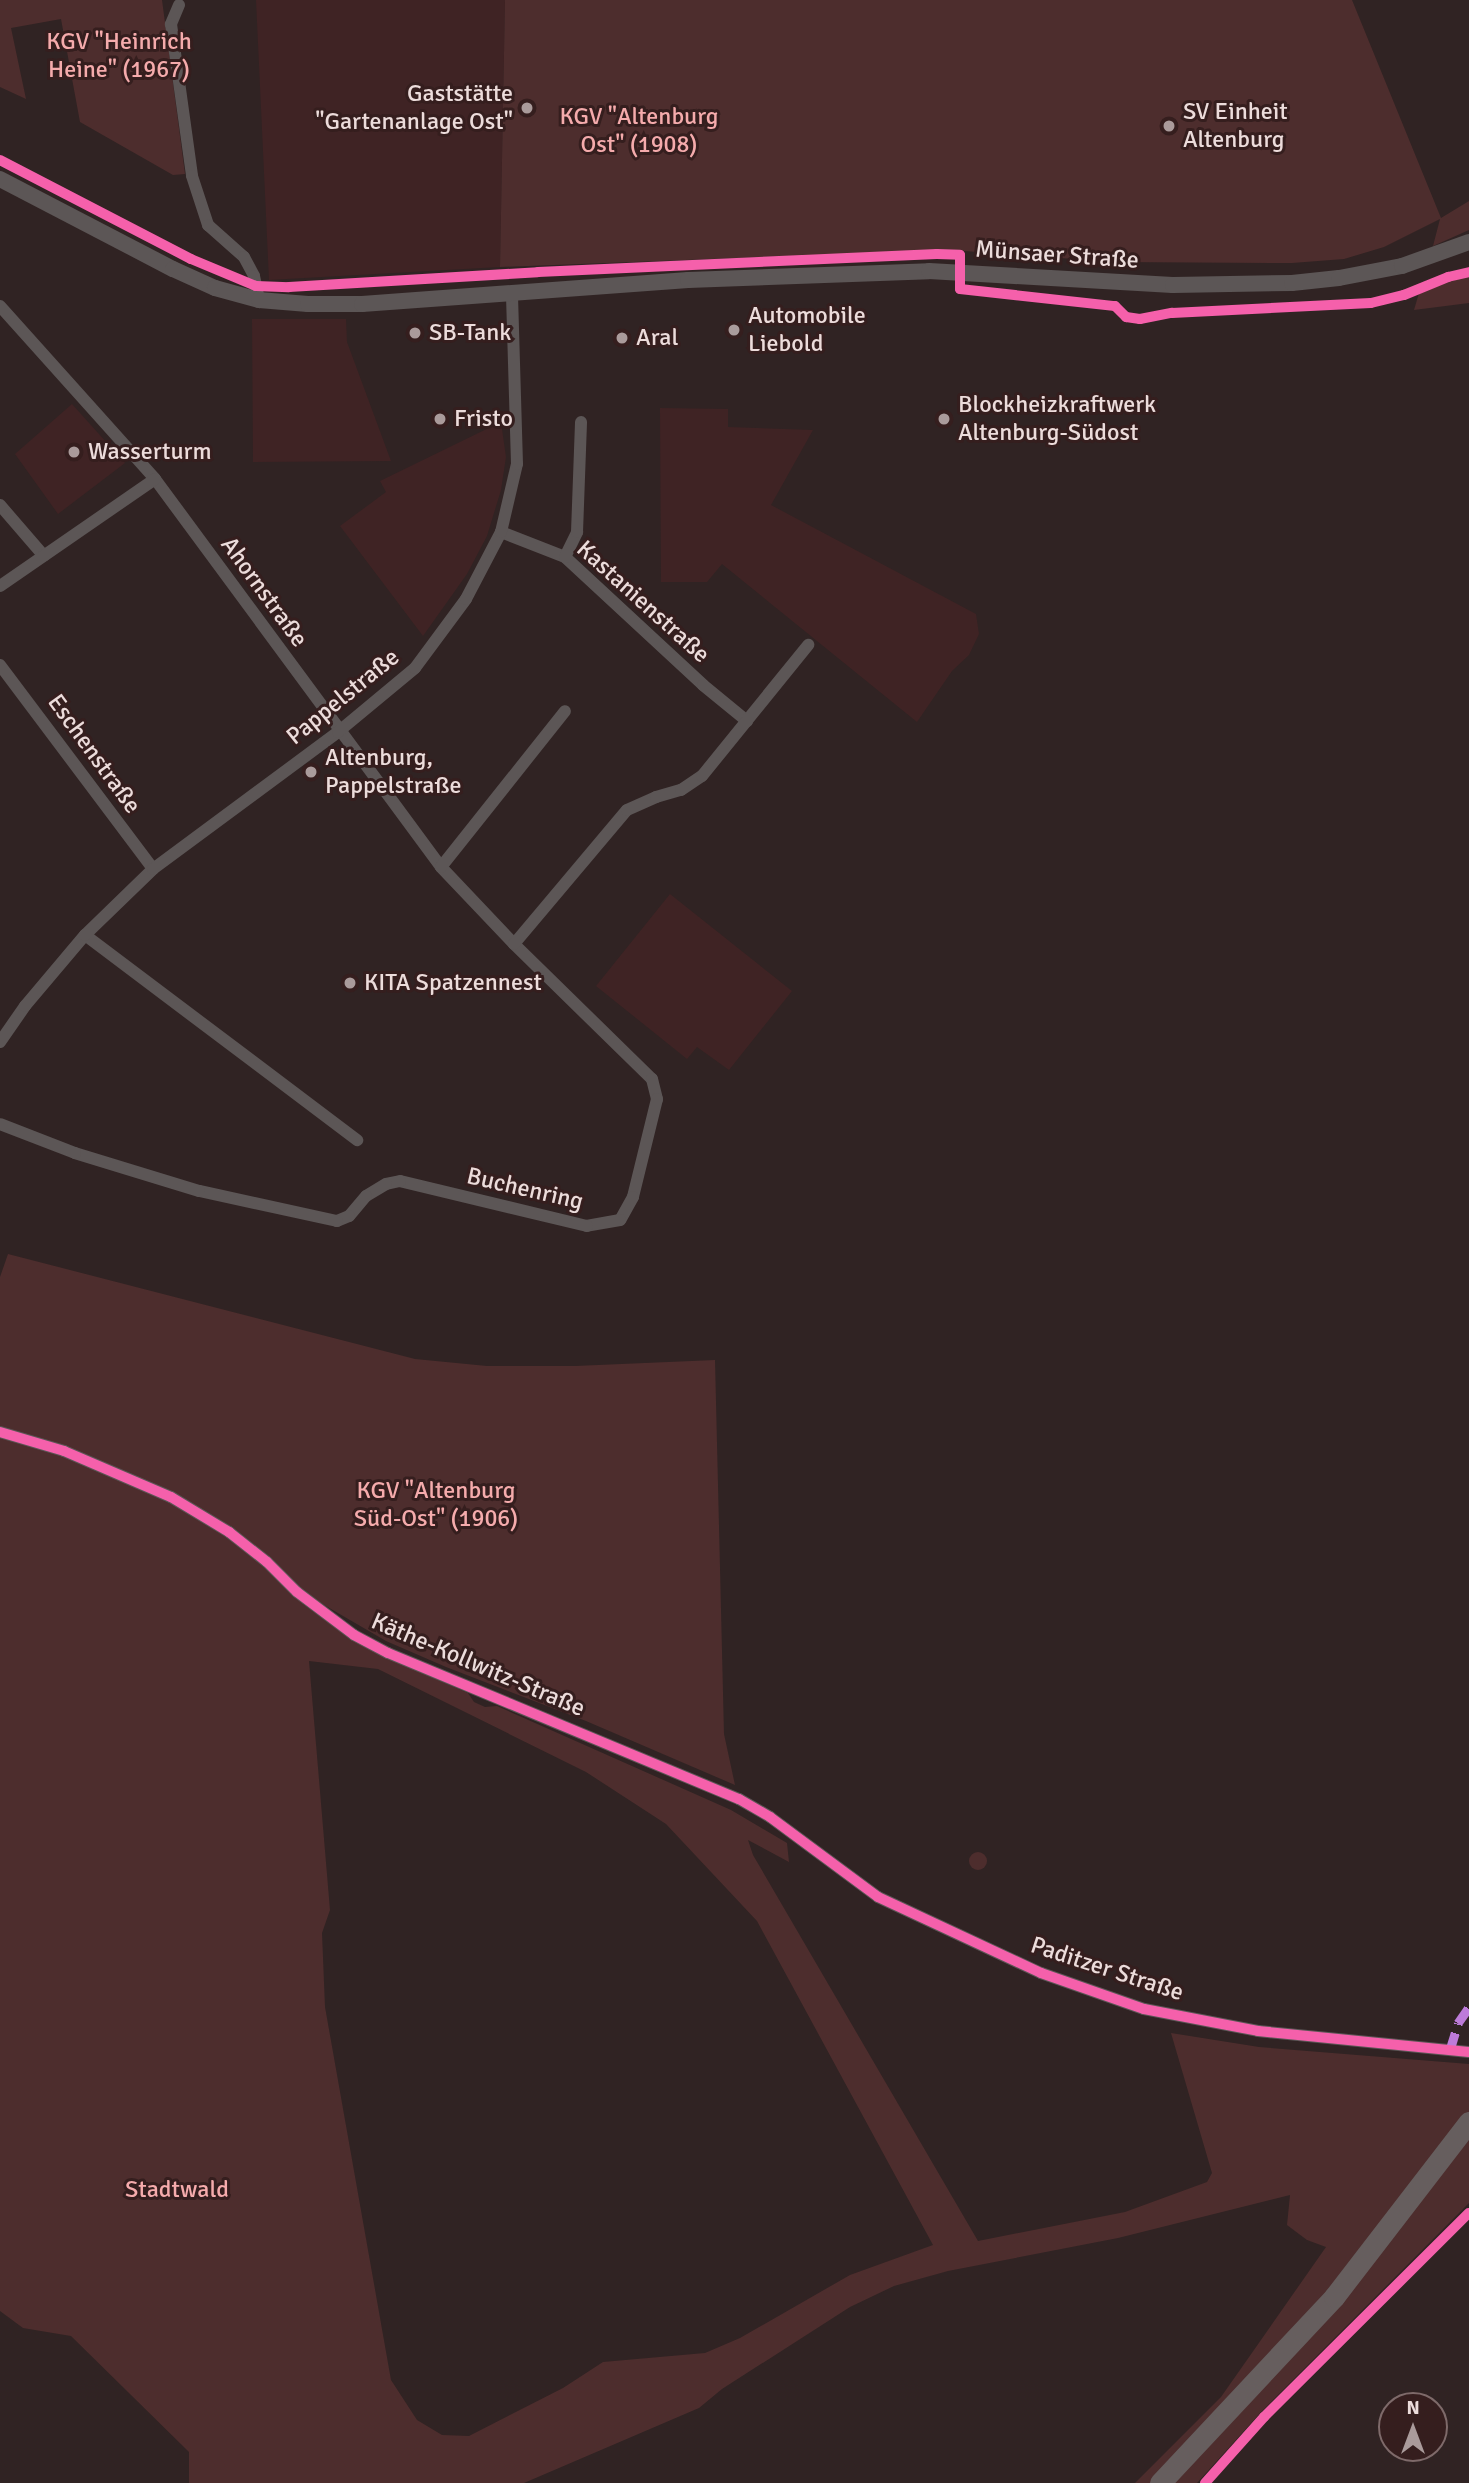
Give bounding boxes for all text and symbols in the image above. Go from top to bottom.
park label: KGV "Heinrich Heine" (1967) [46,28,192,84]
place label: Gaststätte "Gartenanlage Ost" [315,80,513,136]
place label: SV Einheit Altenburg [1183,98,1288,154]
marker: Gaststätte "Gartenanlage Ost" [519,100,535,116]
park label: KGV "Altenburg Ost" (1908) [560,103,718,159]
marker: SV Einheit Altenburg [1161,118,1177,134]
street label: Münsaer Straße [974,235,1140,275]
place label: Automobile Liebold [748,302,866,358]
place label: SB-Tank [429,319,511,347]
marker: Automobile Liebold [726,322,742,338]
place label: Aral [636,324,679,352]
marker: SB-Tank [407,325,423,341]
marker: Aral [614,330,630,346]
place label: Blockheizkraftwerk Altenburg-Südost [958,391,1156,447]
place label: Fristo [454,405,513,433]
marker: Fristo [432,411,448,427]
marker: Blockheizkraftwerk Altenburg-Südost [936,411,952,427]
place label: Wasserturm [88,438,212,466]
marker: Wasserturm [66,444,82,460]
street label: Ahornstraße [214,531,314,653]
street label: Kastanienstraße [571,535,715,669]
street label: Pappelstraße [281,643,405,751]
street label: Eschenstraße [41,689,147,819]
place label: Altenburg, Pappelstraße [325,744,462,800]
marker: Altenburg, Pappelstraße [303,764,319,780]
place label: KITA Spatzennest [364,969,542,997]
marker: KITA Spatzennest [342,975,358,991]
street label: Buchenring [464,1162,586,1216]
park label: KGV "Altenburg Süd-Ost" (1906) [354,1477,518,1533]
street label: Käthe-Kollwitz-Straße [367,1607,589,1723]
street label: Paditzer Straße [1027,1931,1187,2007]
park label: Stadtwald [125,2176,229,2204]
north arrow [1378,2392,1448,2462]
text: N [1406,2396,1420,2420]

